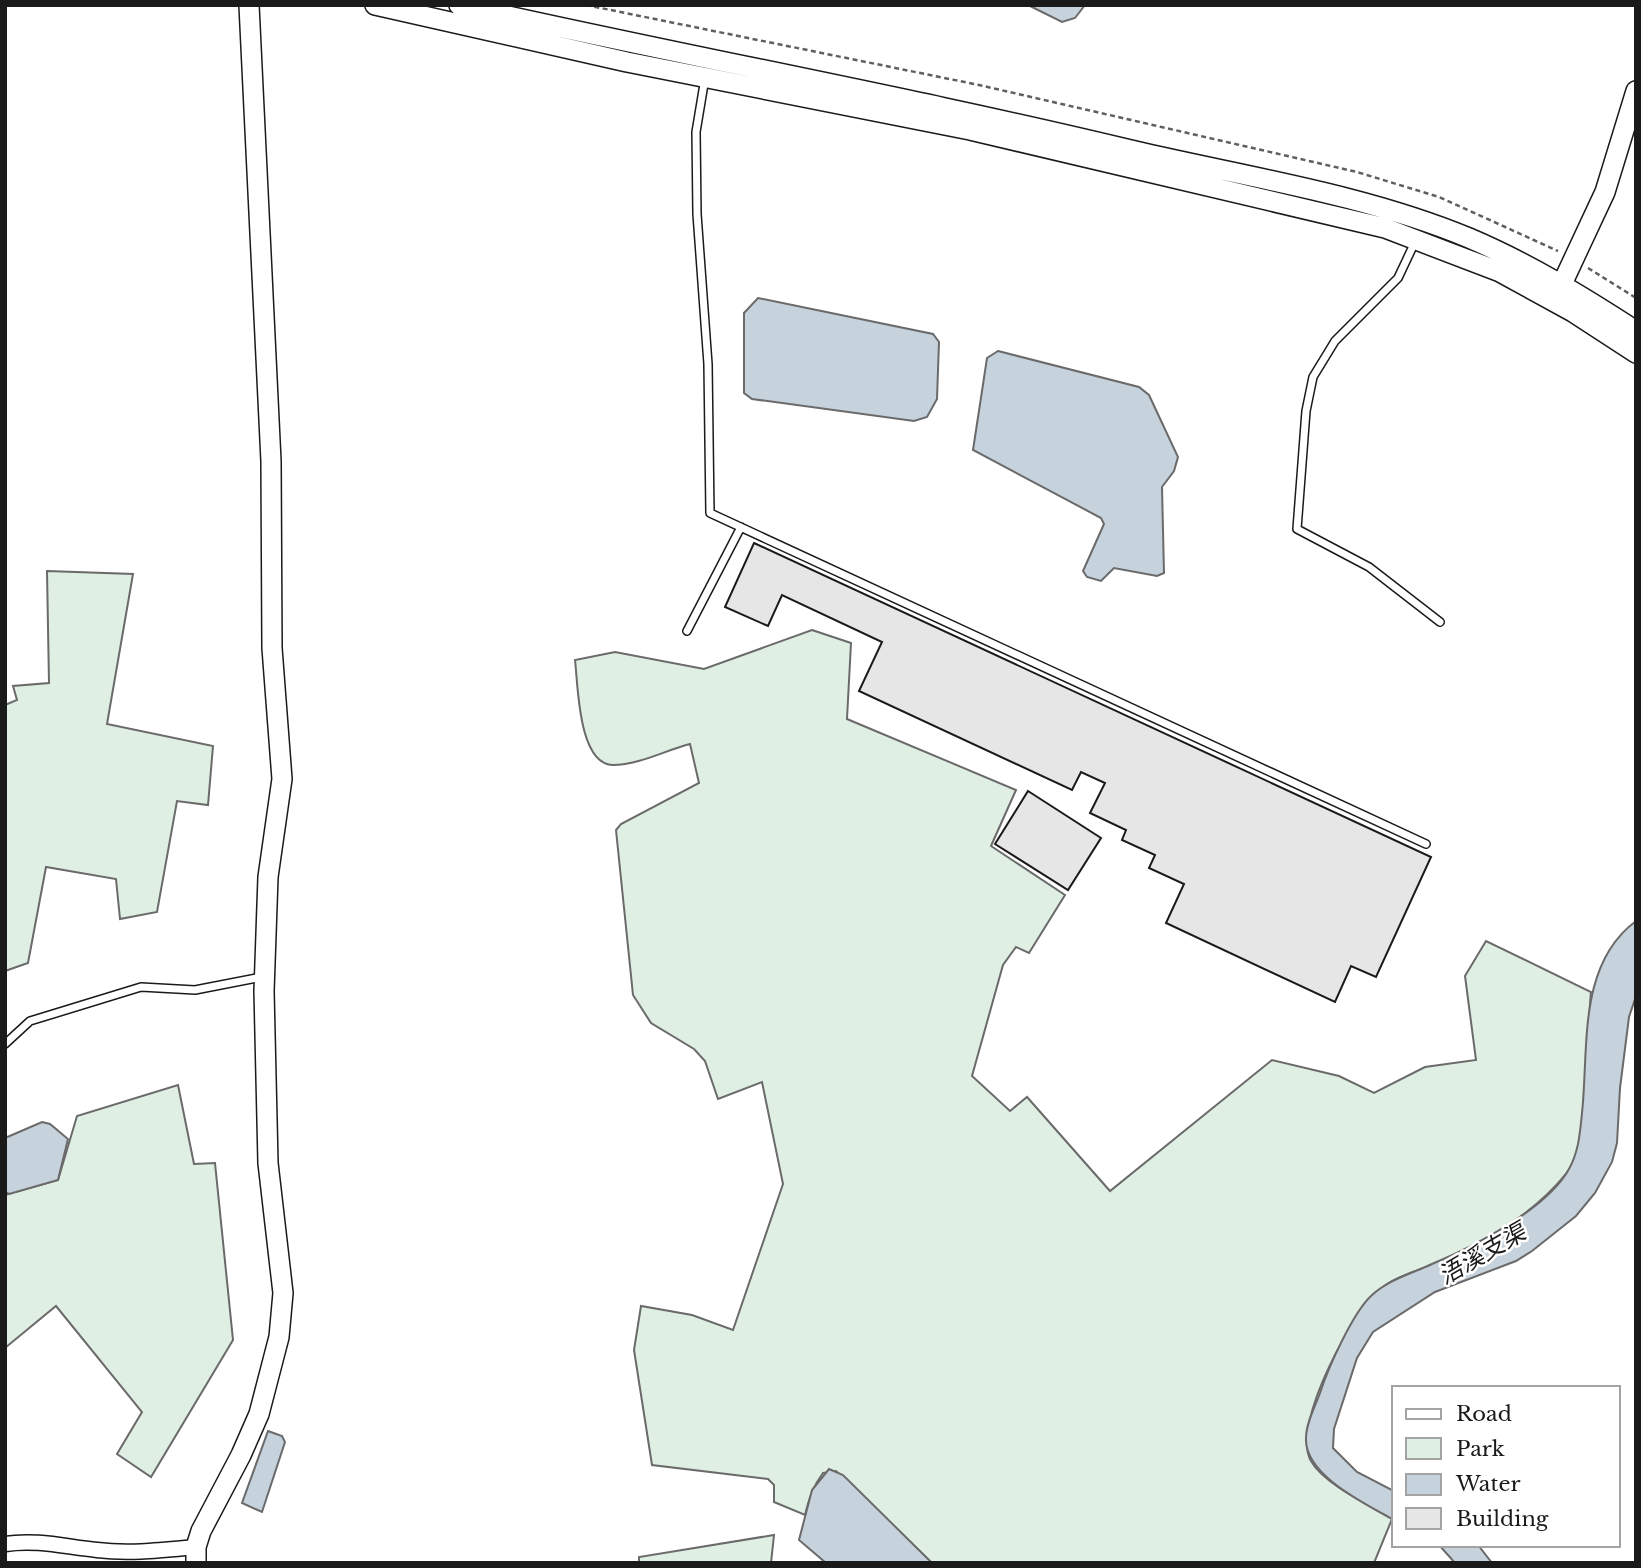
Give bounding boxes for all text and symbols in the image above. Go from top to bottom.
water label: 浯溪支渠 [1433,1216,1533,1290]
legend [1392,1386,1620,1547]
text: Road [1456,1401,1512,1427]
text: Park [1456,1436,1505,1462]
text: Water [1455,1471,1520,1497]
text: Building [1456,1506,1549,1532]

